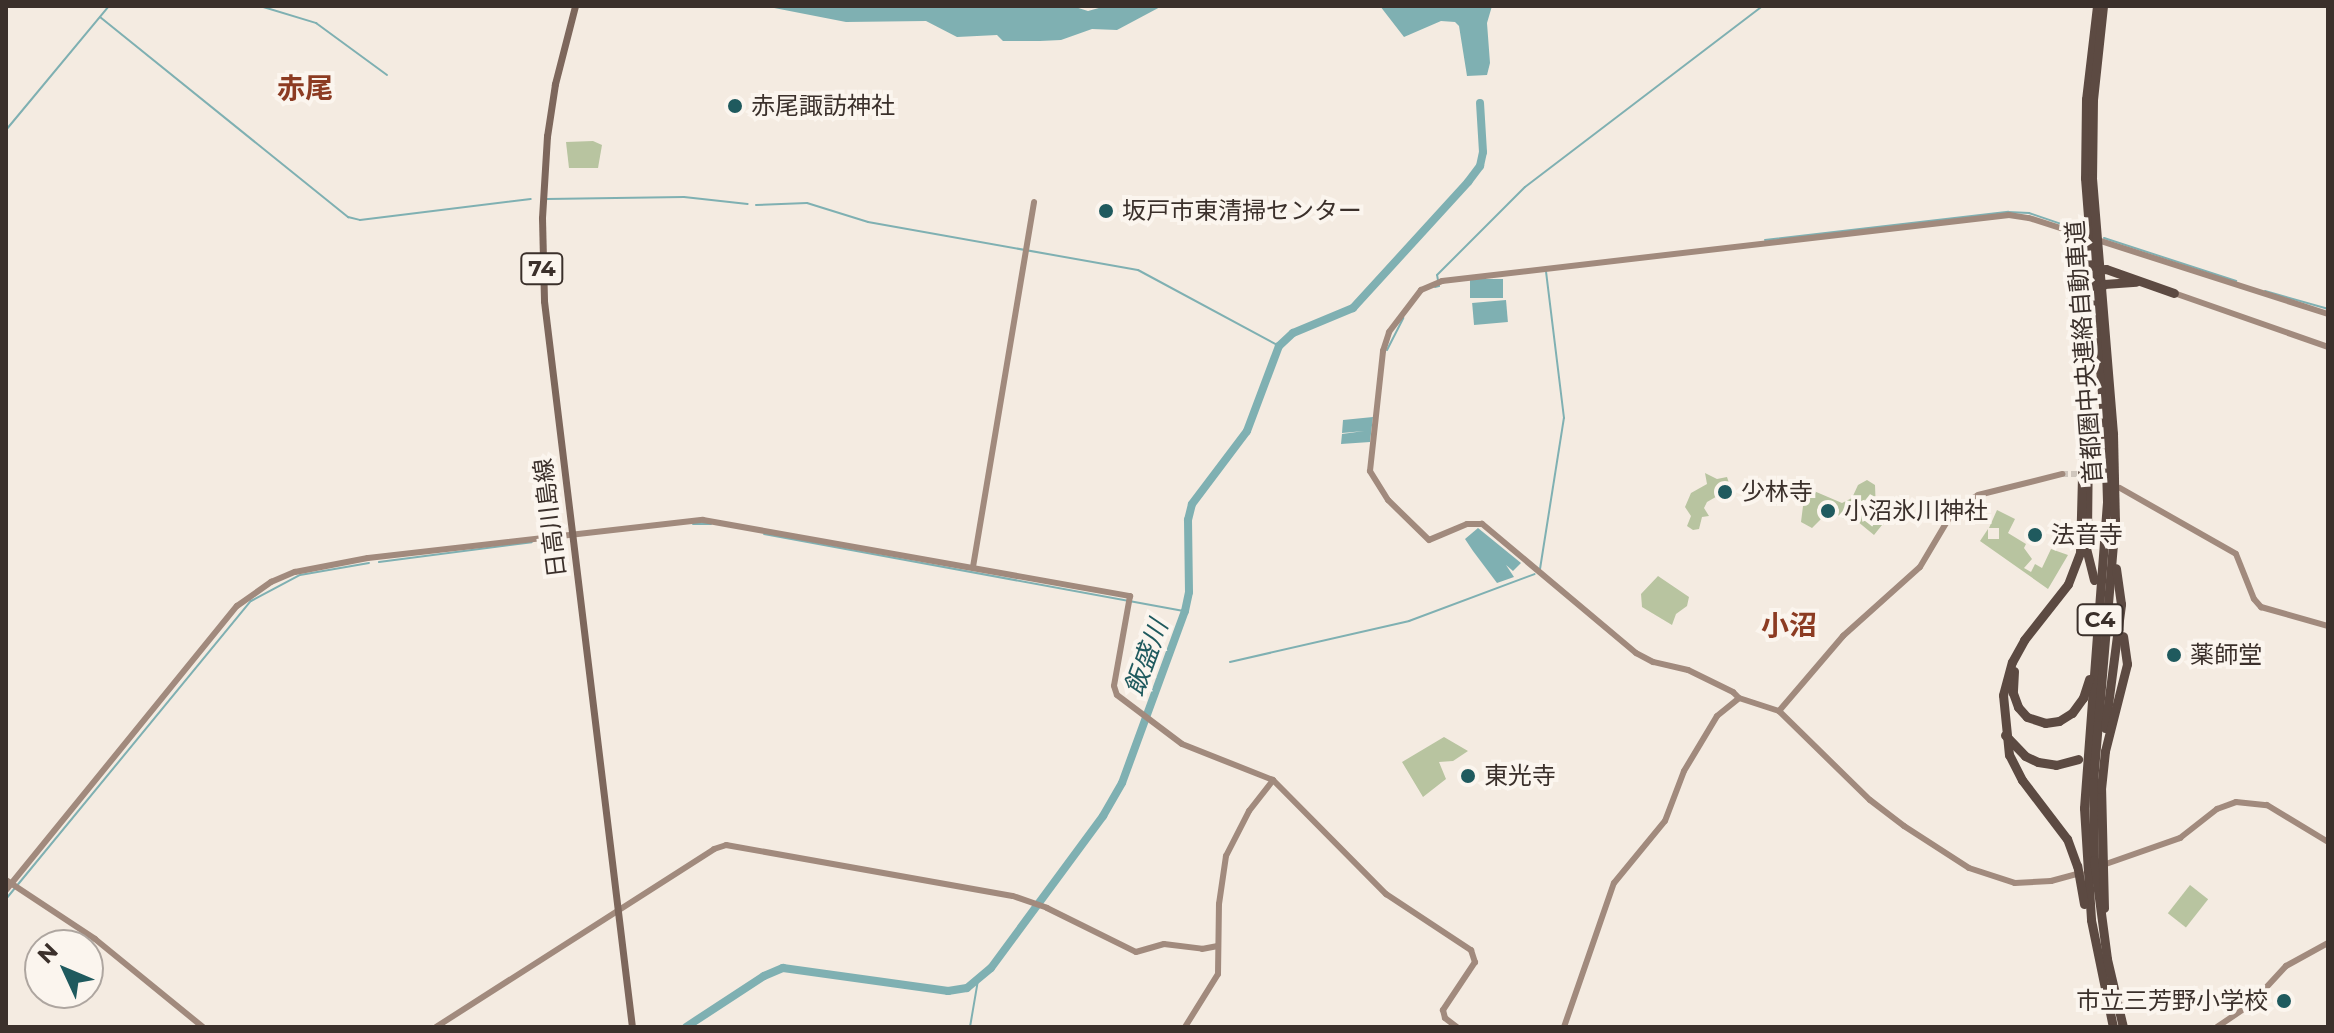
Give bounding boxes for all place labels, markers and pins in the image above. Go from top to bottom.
place label: 赤尾諏訪神社 [751,92,895,120]
marker: 赤尾諏訪神社 [726,97,744,115]
place label: 坂戸市東清掃センター [1122,197,1362,225]
marker: 坂戸市東清掃センター [1097,202,1115,220]
place label: 少林寺 [1741,478,1813,506]
marker: 少林寺 [1716,483,1734,501]
place label: 小沼氷川神社 [1844,497,1988,525]
marker: 小沼氷川神社 [1819,502,1837,520]
place label: 法音寺 [2051,521,2123,549]
marker: 法音寺 [2026,526,2044,544]
place label: 薬師堂 [2190,641,2262,669]
marker: 薬師堂 [2165,646,2183,664]
place label: 東光寺 [1484,762,1556,790]
marker: 東光寺 [1459,767,1477,785]
place label: 市立三芳野小学校 [2076,987,2268,1015]
marker: 市立三芳野小学校 [2275,992,2293,1010]

